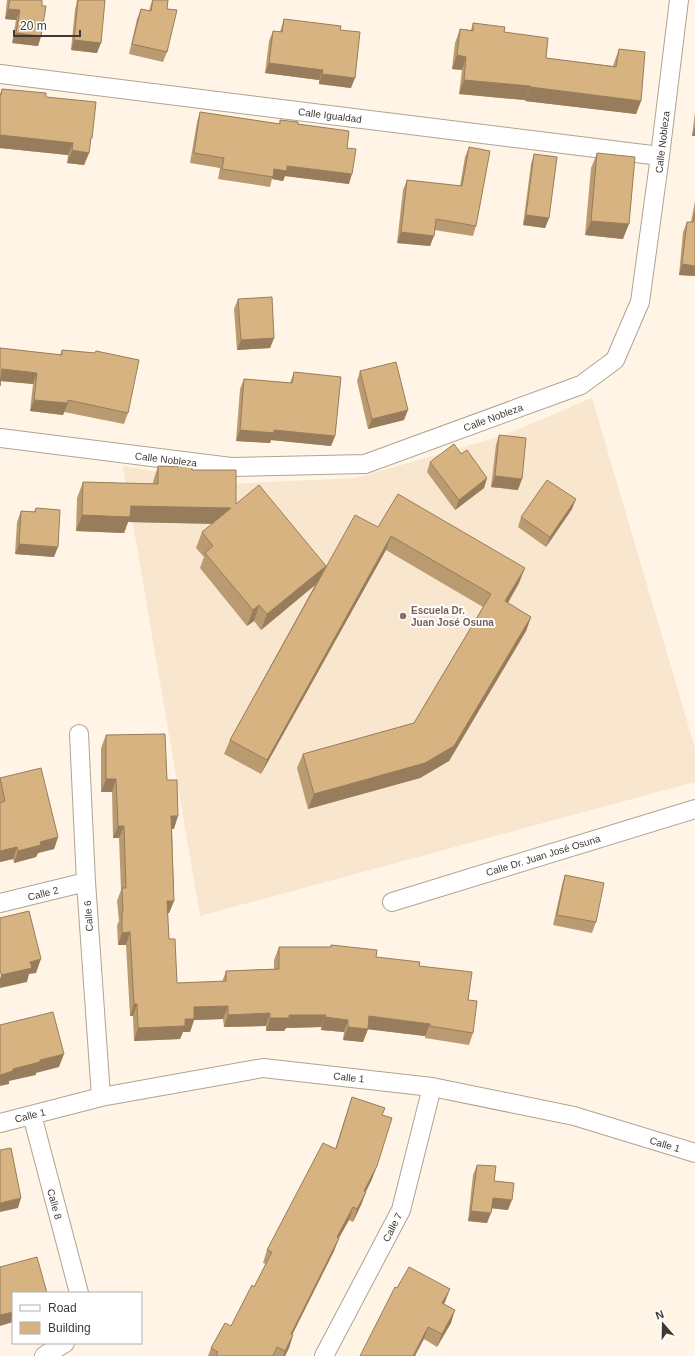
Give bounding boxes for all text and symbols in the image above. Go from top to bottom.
scale bar [14,12,80,38]
text: 20 m [20,19,47,33]
street label: Calle Igualdad [298,106,362,125]
street label: Calle Nobleza [653,110,672,174]
street label: Calle Nobleza [462,402,525,433]
street label: Calle Nobleza [134,450,198,469]
place label: Escuela Dr. Juan José Osuna [411,605,494,628]
marker: Escuela Dr. Juan José Osuna [398,611,408,621]
street label: Calle Dr. Juan José Osuna [485,833,602,878]
street label: Calle 2 [27,884,60,903]
street label: Calle 6 [82,900,95,932]
street label: Calle 1 [333,1070,365,1085]
street label: Calle 1 [14,1106,47,1125]
street label: Calle 1 [648,1135,682,1154]
street label: Calle 8 [45,1188,64,1221]
street label: Calle 7 [380,1210,405,1244]
legend [12,1292,142,1344]
text: Road [48,1301,77,1315]
north arrow [643,1304,683,1344]
text: N [654,1308,665,1322]
text: Building [48,1321,91,1335]

